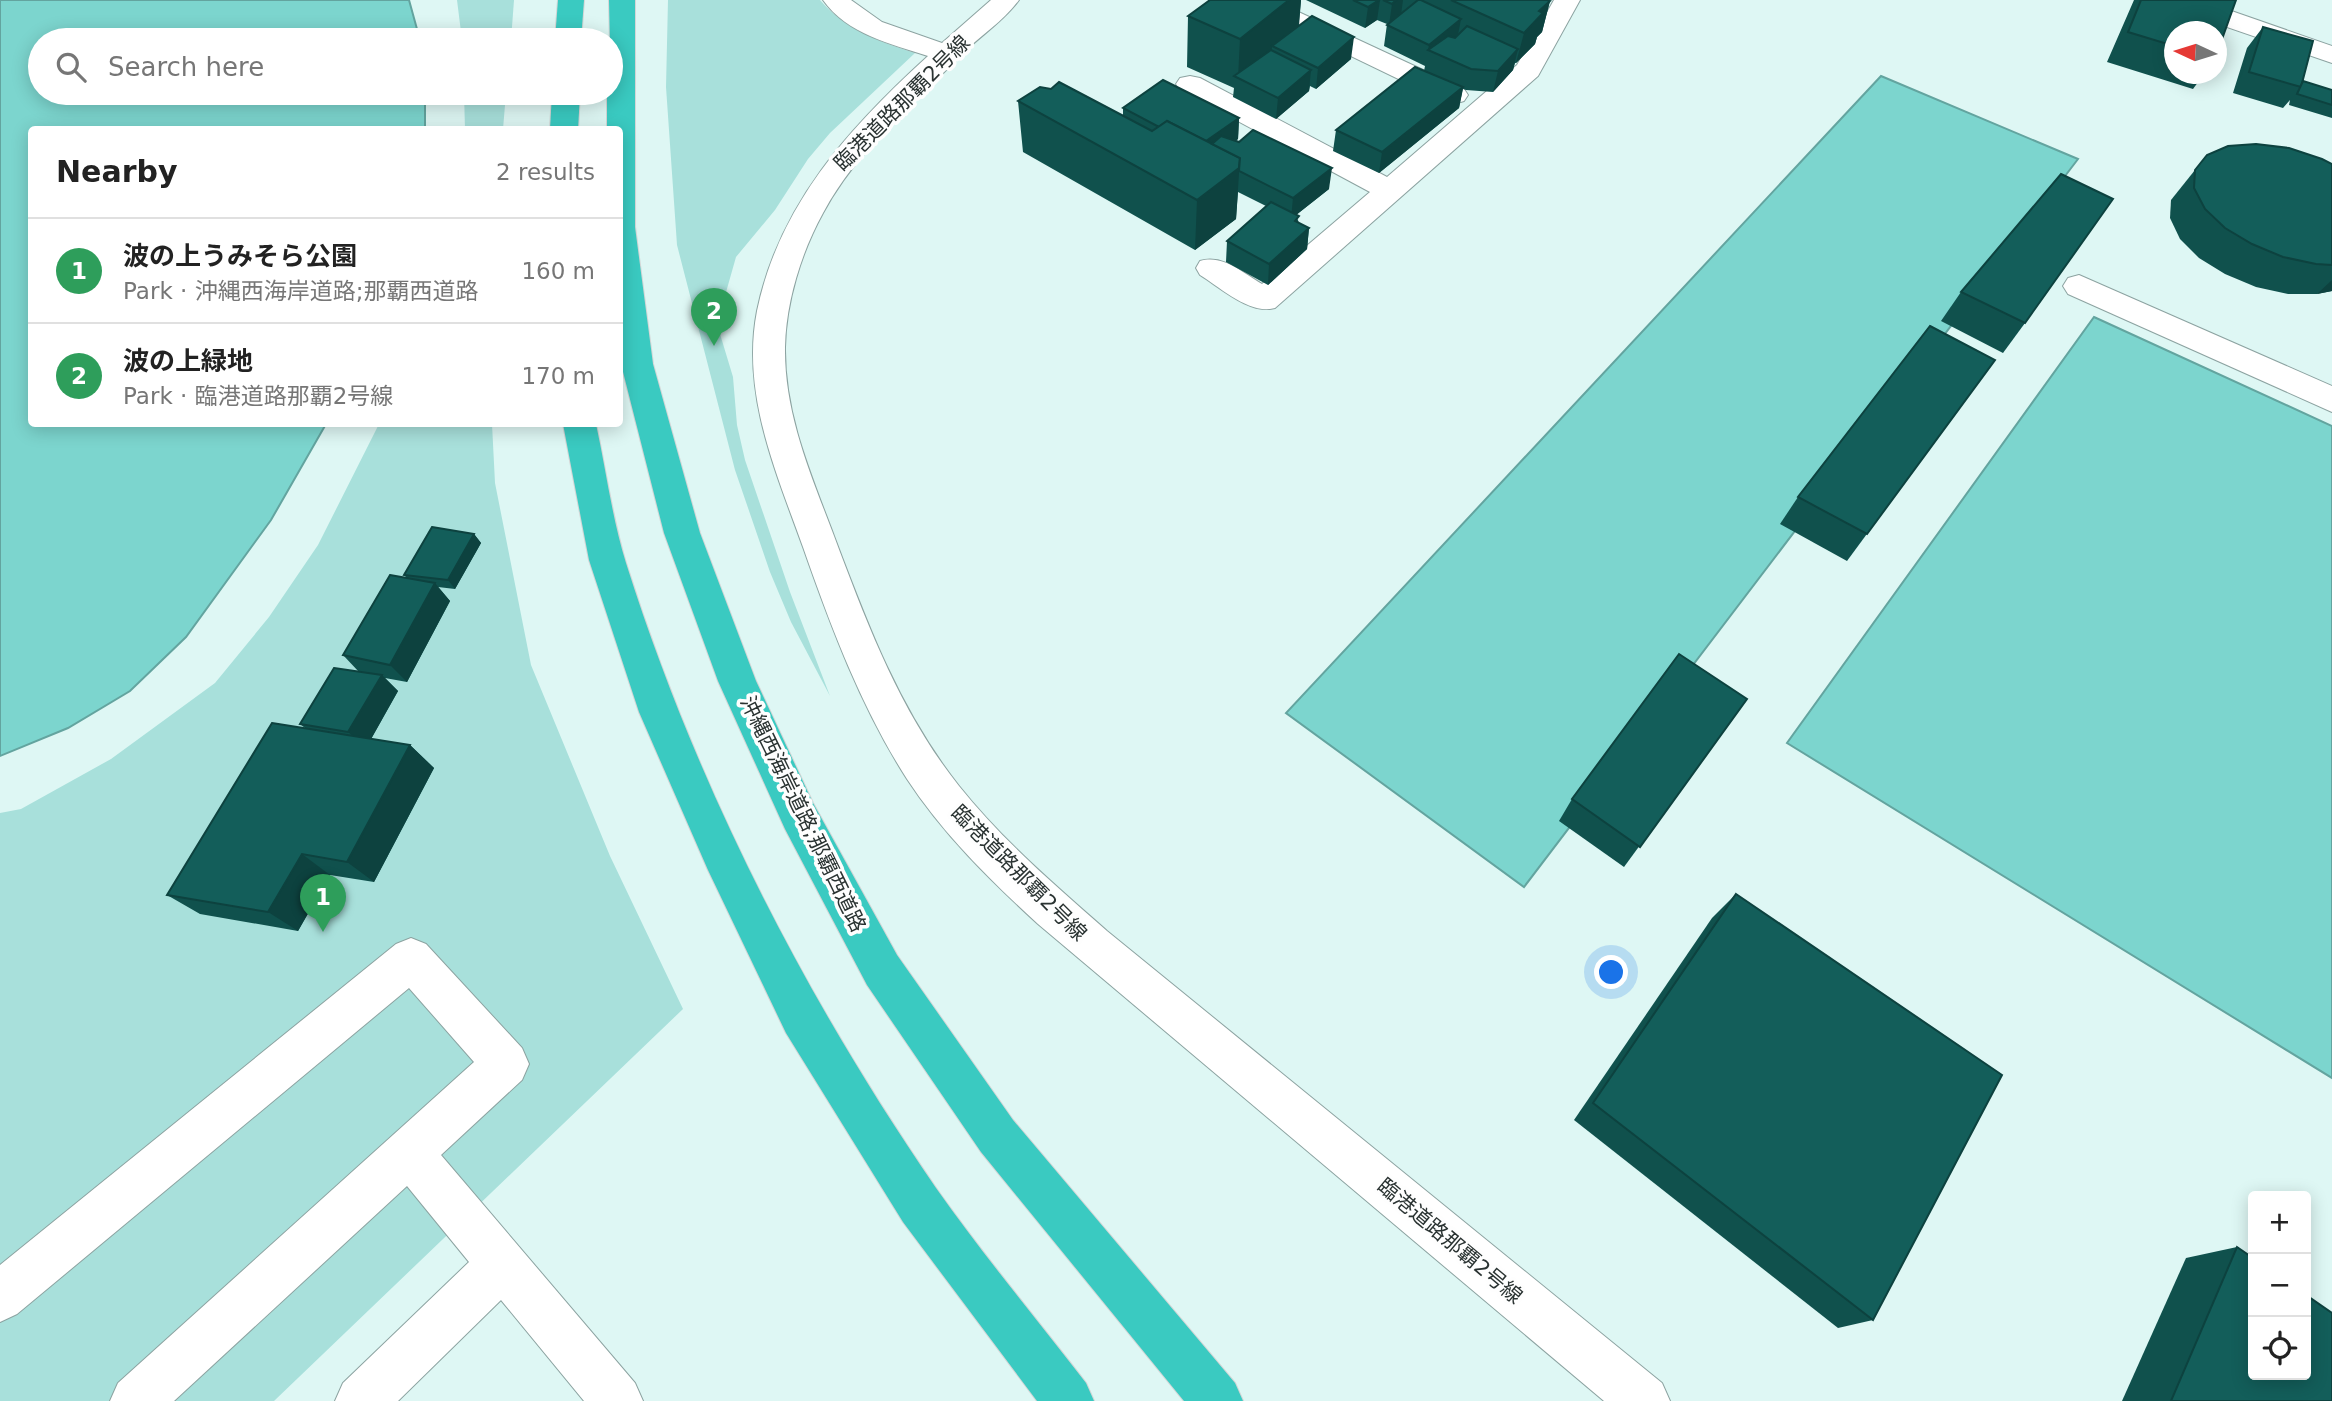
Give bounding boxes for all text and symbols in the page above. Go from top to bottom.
north arrow [2164,21,2227,84]
search box [28,28,623,105]
street label: 臨港道路那覇2号線 [829,30,975,176]
icon: search [52,48,90,86]
text: Search here [108,52,264,82]
text: Nearby [56,154,178,189]
text: 2 results [496,159,595,185]
text: 波の上うみそら公園 [123,241,357,271]
text: 1 [71,258,87,284]
text: 160 m [521,258,595,284]
text: Park · 沖縄西海岸道路;那覇西道路 [123,278,478,304]
pin: 2 [691,288,737,346]
text: 波の上緑地 [123,346,253,376]
text: 2 [71,363,87,389]
text: 170 m [521,363,595,389]
text: Park · 臨港道路那覇2号線 [123,383,393,409]
street label: 沖縄西海岸道路;那覇西道路 [735,692,871,936]
street label: 臨港道路那覇2号線 [946,800,1092,946]
pin: 1 [300,874,346,932]
your location [1594,955,1628,989]
street label: 臨港道路那覇2号線 [1373,1174,1527,1308]
map controls [2248,1191,2311,1380]
button: + [2248,1191,2311,1254]
button: − [2248,1254,2311,1317]
button: locate [2248,1317,2311,1380]

